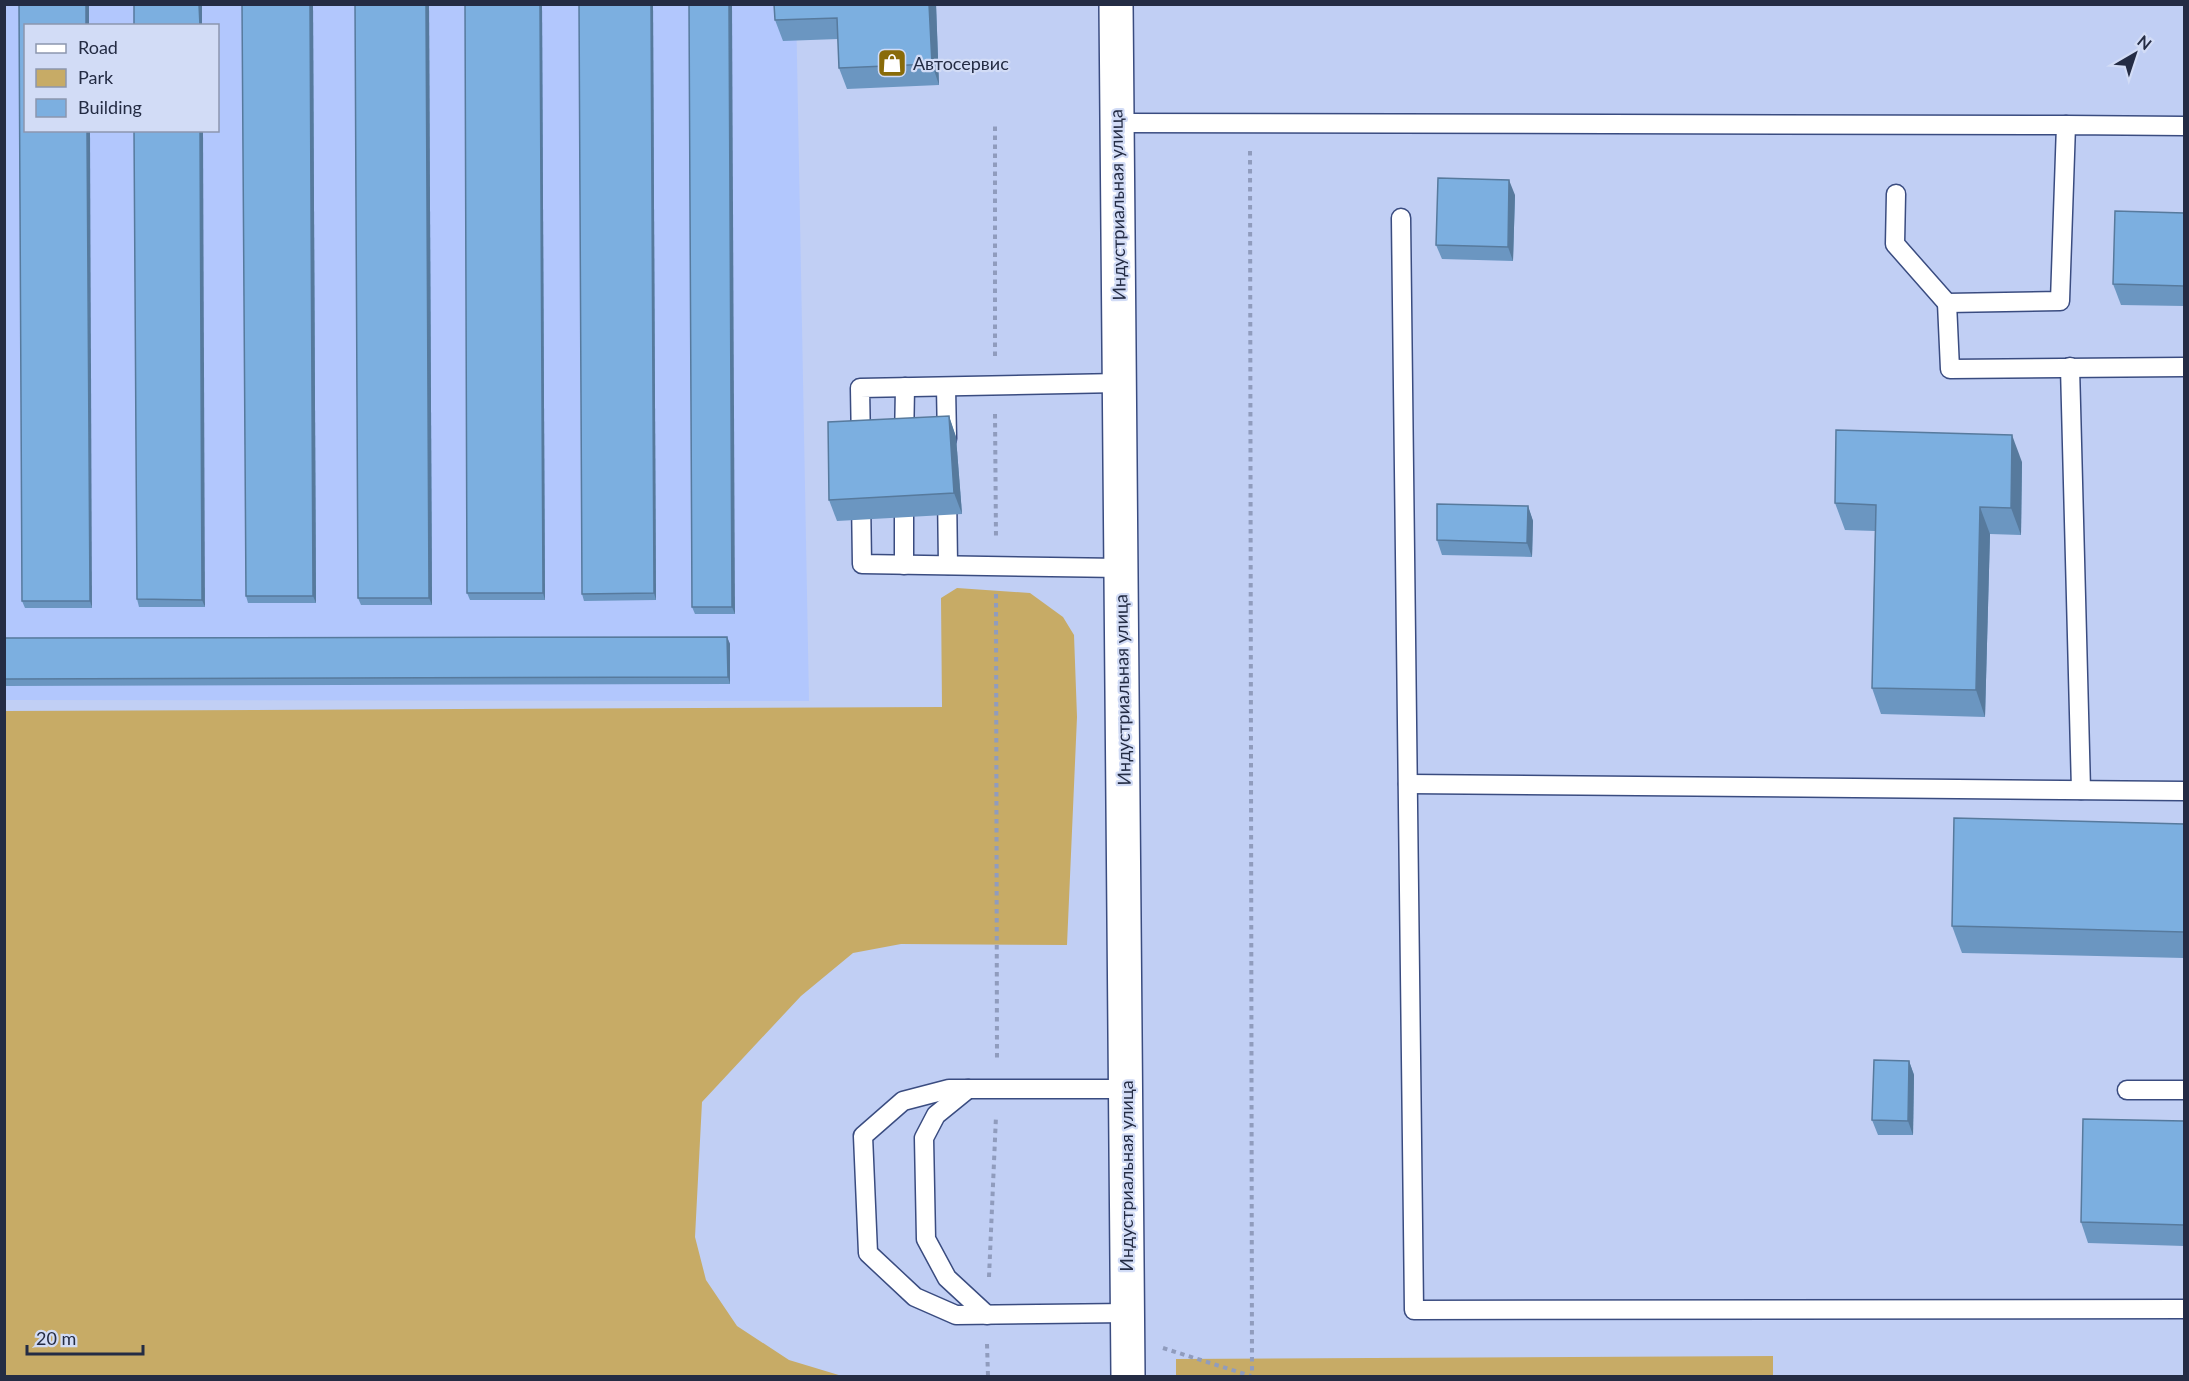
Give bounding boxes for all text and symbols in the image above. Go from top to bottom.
legend [24,24,219,132]
north arrow [2105,24,2165,84]
text: N [2134,31,2156,53]
text: Road [78,36,118,58]
shop icon: Автосервис [876,47,908,79]
place label: Автосервис [913,52,1009,74]
text: Park [78,66,114,88]
text: Building [78,96,142,118]
street label: Индустриальная улица [1104,109,1130,301]
street label: Индустриальная улица [1109,594,1135,786]
street label: Индустриальная улица [1115,1080,1137,1272]
scale bar [27,1318,142,1356]
text: 20 m [36,1327,76,1349]

